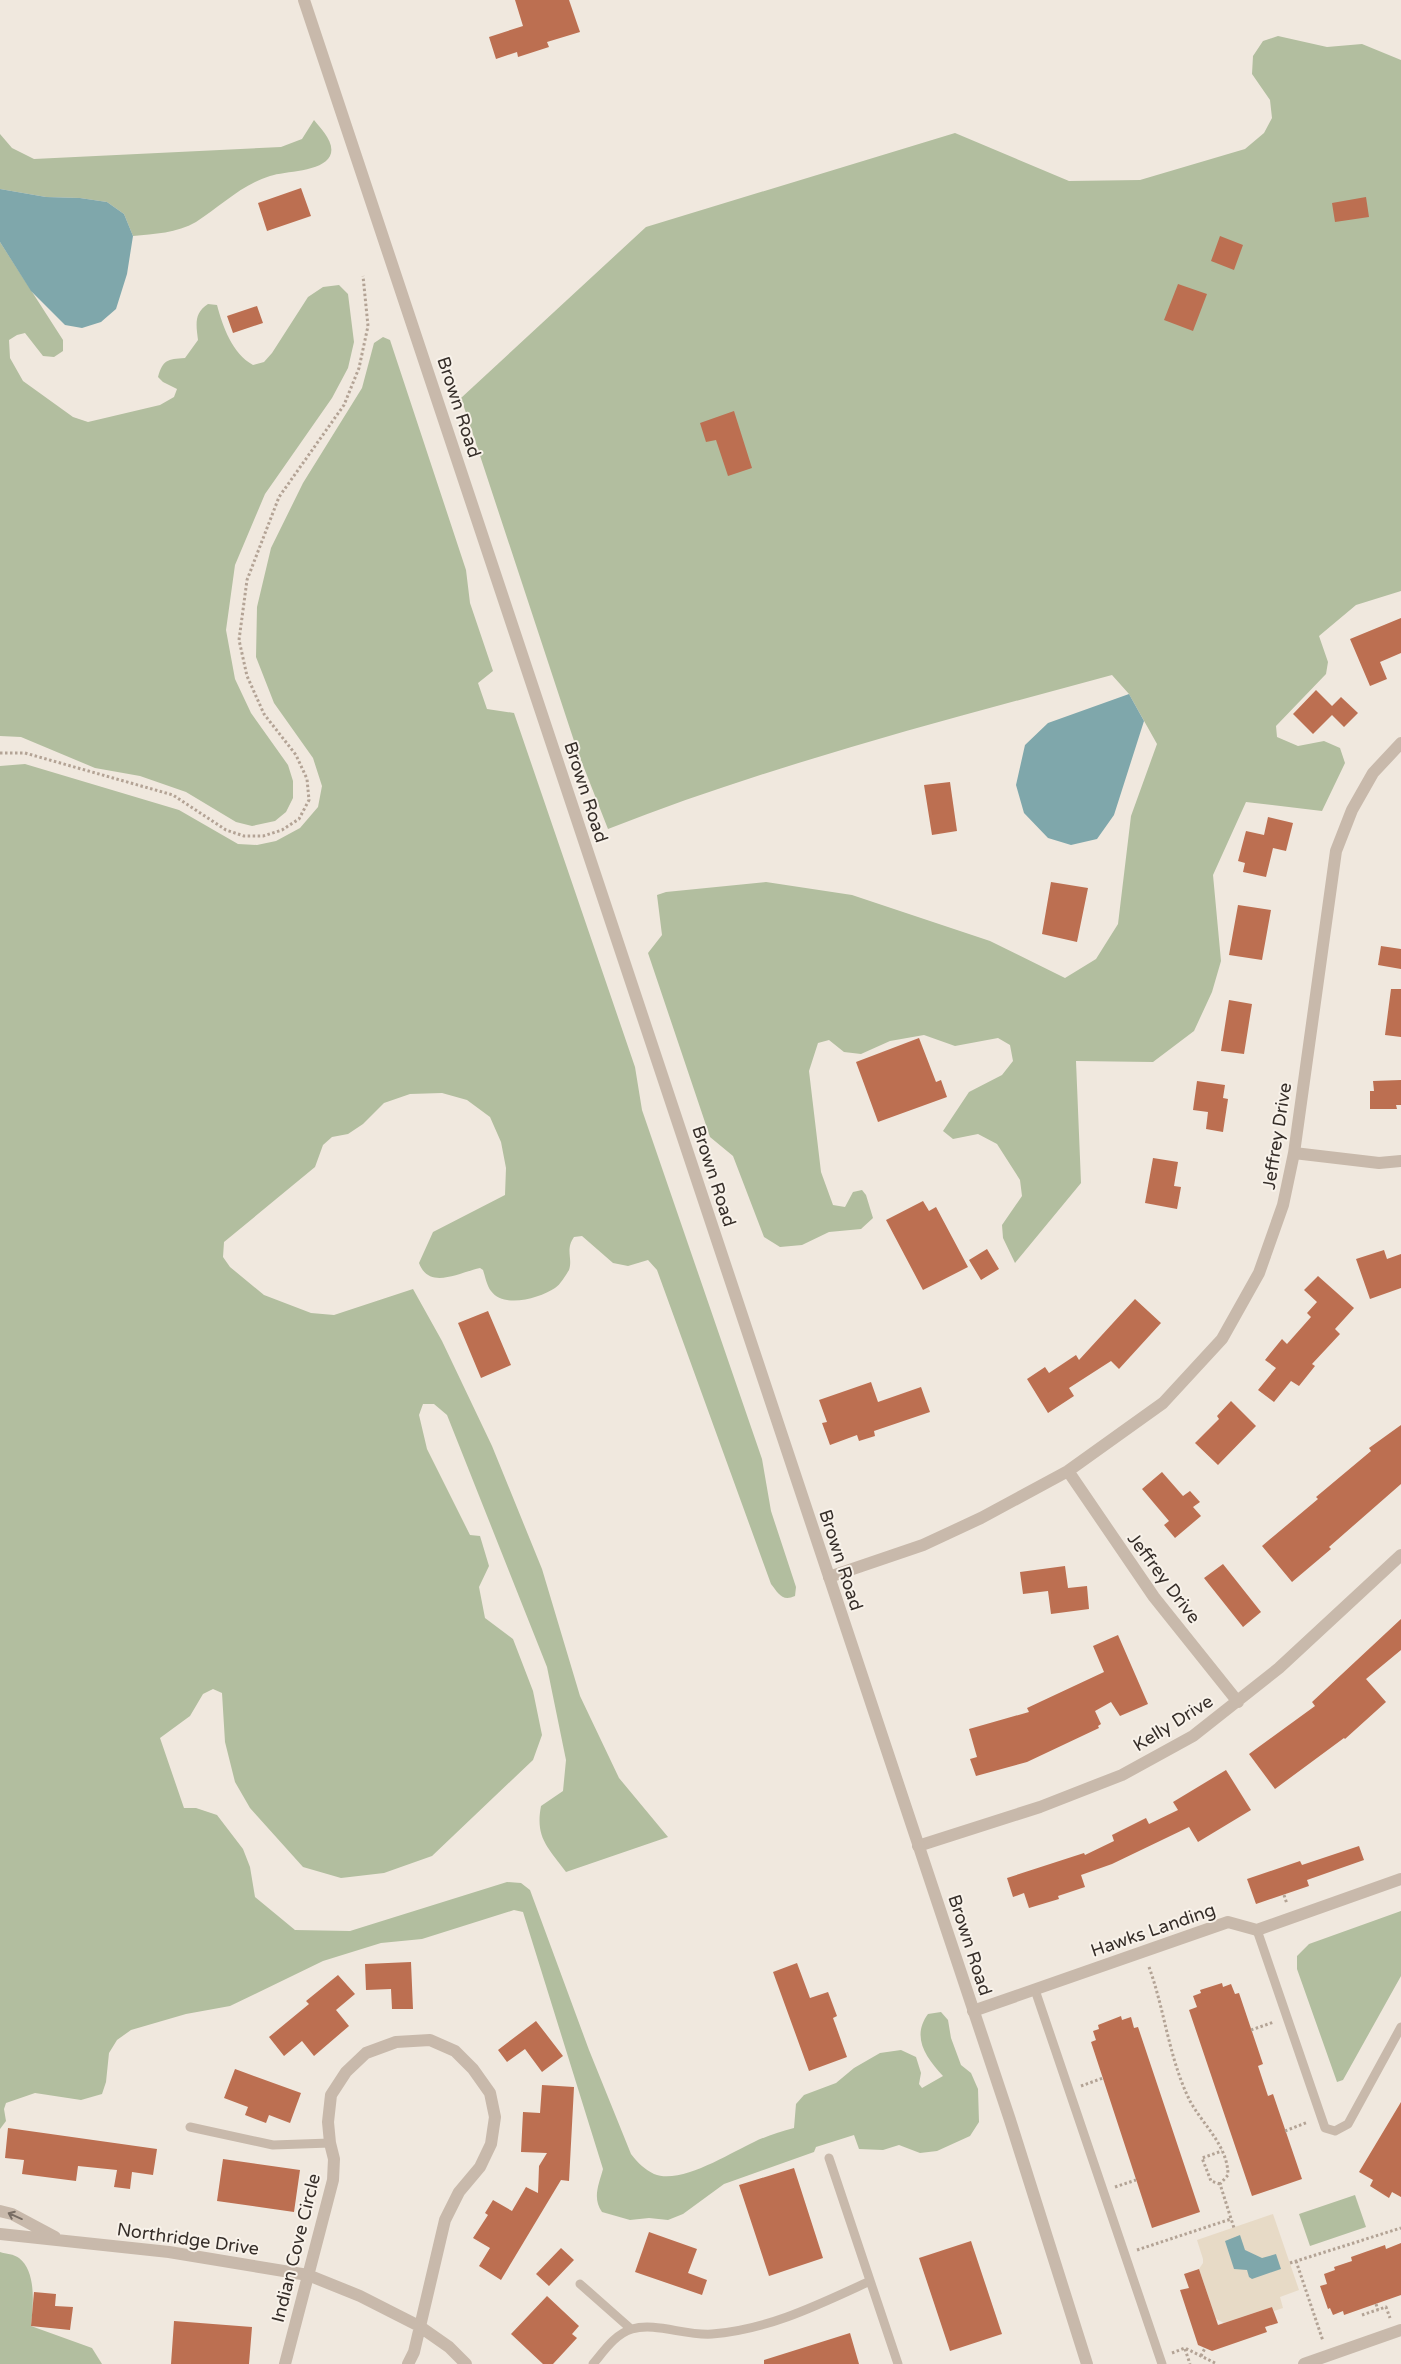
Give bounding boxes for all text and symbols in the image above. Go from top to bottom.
street label: Brown Road [432,354,486,460]
street label: Brown Road [559,739,613,845]
street label: Jeffrey Drive [1258,1081,1296,1191]
street label: Brown Road [687,1123,741,1229]
street label: Brown Road [814,1507,868,1613]
street label: Jeffrey Drive [1123,1528,1205,1628]
street label: Kelly Drive [1129,1690,1217,1756]
street label: Brown Road [943,1892,997,1998]
street label: Hawks Landing [1088,1898,1218,1962]
street label: Indian Cove Circle [267,2171,325,2325]
one-way arrow [8,2211,23,2221]
street label: Northridge Drive [116,2218,260,2260]

